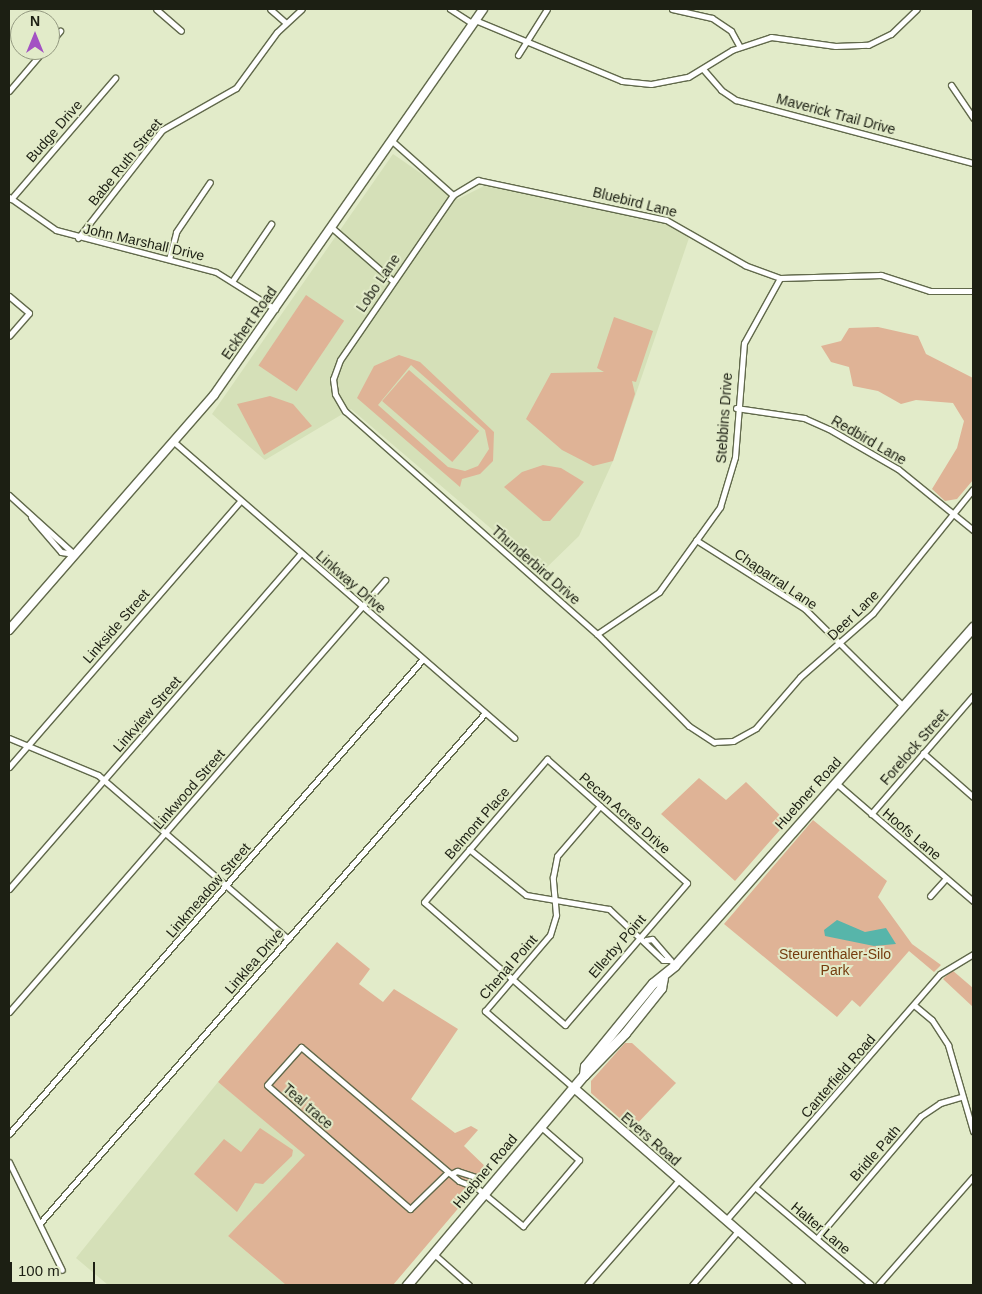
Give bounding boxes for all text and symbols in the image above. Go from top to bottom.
north arrow [10,10,60,60]
text: N [30,13,40,29]
street label: Maverick Trail Drive [774,90,898,138]
street label: Budge Drive [22,96,86,166]
street label: Babe Ruth Street [85,115,165,209]
street label: Bluebird Lane [591,183,679,221]
street label: John Marshall Drive [82,220,206,264]
street label: Lobo Lane [353,251,403,315]
street label: Eckhert Road [218,283,280,363]
street label: Stebbins Drive [712,372,736,464]
street label: Redbird Lane [828,412,910,468]
street label: Thunderbird Drive [488,522,584,608]
street label: Chaparral Lane [731,545,821,613]
street label: Linkway Drive [313,547,389,617]
street label: Linkside Street [79,586,153,666]
street label: Deer Lane [824,586,882,644]
street label: Linkview Street [110,673,184,755]
street label: Forelock Street [877,706,951,788]
street label: Linkwood Street [150,746,228,832]
street label: Huebner Road [771,754,845,832]
street label: Pecan Acres Drive [576,769,674,857]
street label: Belmont Place [441,783,513,863]
street label: Hoofs Lane [879,805,945,863]
street label: Linkmeadow Street [162,839,254,941]
street label: Ellerby Point [585,911,649,981]
street label: Linklea Drive [221,925,287,997]
street label: Chenal Point [475,931,541,1003]
park label: Steurenthaler-Silo Park [779,946,891,979]
street label: Canterfield Road [797,1031,879,1121]
street label: Teal trace [280,1080,336,1132]
street label: Evers Road [618,1109,684,1169]
street label: Bridle Path [846,1122,904,1184]
street label: Huebner Road [449,1131,521,1211]
street label: Halter Lane [788,1198,854,1258]
scale bar [12,1252,98,1284]
text: 100 m [18,1262,60,1279]

